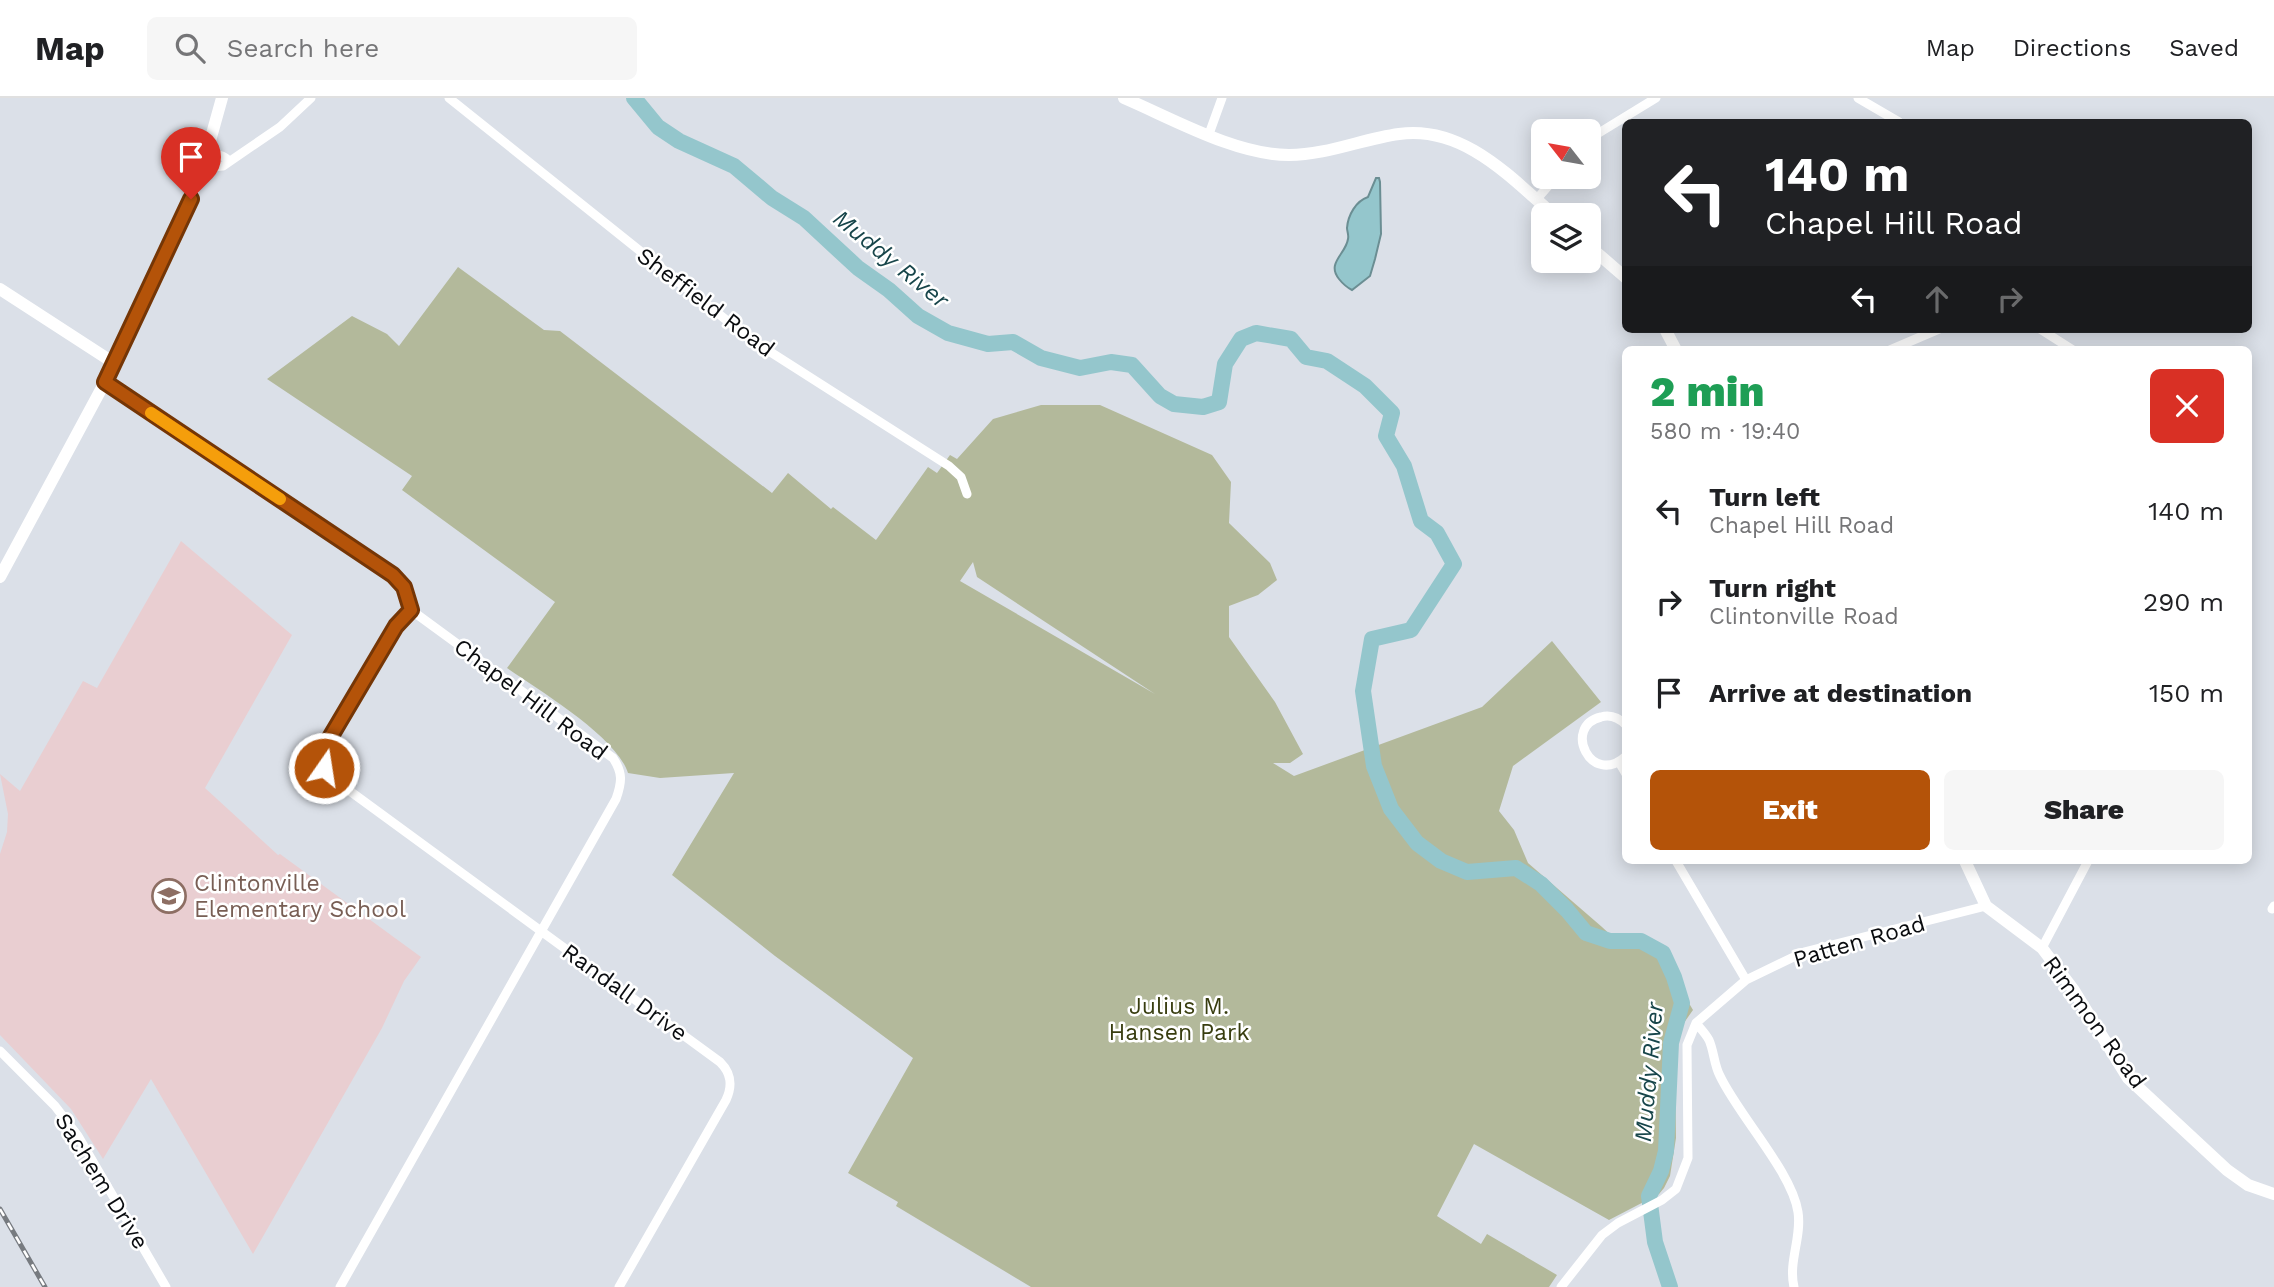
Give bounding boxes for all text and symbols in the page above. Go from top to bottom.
search box [147,17,637,80]
text: Map [35,29,105,68]
icon: search [171,29,209,67]
text: Search here [227,33,379,63]
text: Map [1926,34,1975,62]
text: Directions [2013,34,2131,62]
text: Saved [2169,34,2239,62]
north arrow [1531,119,1601,189]
map controls [1531,119,1601,273]
pin [161,127,221,199]
icon: arrive [172,138,210,176]
text: 140 m [1765,145,1909,203]
icon: left [1650,147,1741,238]
button: layers [1531,203,1601,273]
water label: Muddy River [828,204,956,315]
text: Chapel Hill Road [1765,204,2022,242]
street label: Sheffield Road [632,242,780,363]
icon: left [1845,280,1883,318]
icon: ahead [1918,280,1956,318]
icon: right [1991,280,2029,318]
text: 2 min [1650,367,1764,416]
button: close [2150,369,2224,443]
text: 580 m · 19:40 [1650,418,1800,445]
text: Turn left [1709,482,1820,512]
icon: left [1650,492,1688,530]
text: 140 m [2148,496,2224,526]
text: Chapel Hill Road [1709,512,1894,539]
text: Turn right [1709,573,1836,603]
icon: right [1650,583,1688,621]
text: 290 m [2143,587,2224,617]
text: Clintonville Road [1709,603,1899,630]
street label: Chapel Hill Road [449,633,613,766]
icon: arrive [1650,674,1688,712]
text: Arrive at destination [1709,678,1972,708]
text: 150 m [2149,678,2224,708]
position arrow [287,731,361,805]
button: Exit [1650,770,1930,850]
button: Share [1944,770,2224,850]
place label: Clintonville Elementary School [194,870,406,923]
school or university icon: Clintonville Elementary School [150,877,188,915]
street label: Patten Road [1790,910,1928,973]
street label: Randall Drive [557,938,693,1047]
street label: Rimmon Road [2037,951,2152,1094]
park label: Julius M. Hansen Park [1109,993,1249,1046]
water label: Muddy River [1629,999,1669,1143]
street label: Sachem Drive [49,1108,154,1254]

